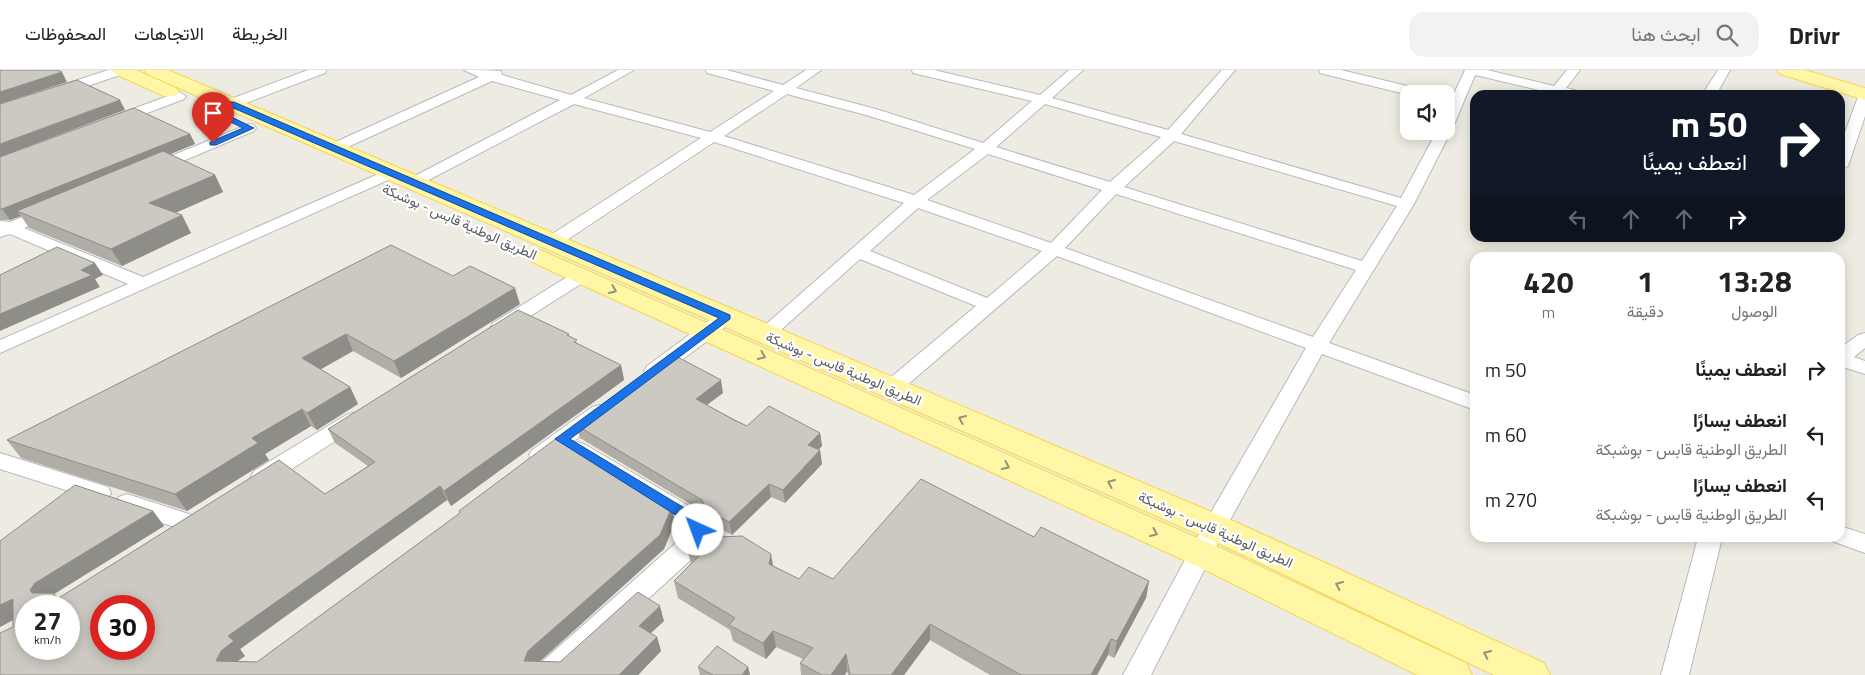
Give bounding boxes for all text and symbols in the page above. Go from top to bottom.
search box [1409,12,1759,57]
text: Drivr [1789,17,1840,53]
text: ابحث هنا [1631,19,1701,48]
text: المحفوظات [25,20,106,47]
text: الاتجاهات [134,20,204,47]
text: الخريطة [232,20,288,47]
icon: search [1713,21,1741,49]
map controls [1400,85,1455,140]
button: sound [1400,85,1455,140]
pin [192,92,234,143]
text: 50 m [1671,97,1747,151]
icon: arrive [199,99,227,127]
icon: right [1765,110,1830,175]
text: انعطف يمينًا [1642,145,1747,179]
street label: الطريق الوطنية قابس - بوشبكة [379,177,541,265]
icon: left [1564,205,1592,233]
icon: ahead [1617,205,1645,233]
icon: ahead [1670,205,1698,233]
icon: right [1723,205,1751,233]
text: 1 [1637,258,1654,304]
text: 13:28 [1717,258,1792,304]
text: 420 [1523,259,1574,305]
one-way arrow [608,284,617,294]
text: دقيقة [1627,299,1664,323]
text: الوصول [1731,299,1777,323]
text: m [1542,300,1555,324]
street label: الطريق الوطنية قابس - بوشبكة [763,326,925,410]
one-way arrow [757,350,766,361]
text: انعطف يمينًا [1695,354,1787,383]
text: 50 m [1485,355,1526,384]
icon: right [1802,356,1830,384]
text: انعطف يسارًا [1693,405,1787,434]
one-way arrow [958,414,967,425]
text: 60 m [1485,420,1526,449]
icon: left [1802,421,1830,449]
text: الطريق الوطنية قابس - بوشبكة [1595,437,1787,461]
one-way arrow [1001,460,1010,470]
text: انعطف يسارًا [1693,470,1787,499]
one-way arrow [1107,479,1116,489]
street label: الطريق الوطنية قابس - بوشبكة [1135,485,1297,573]
text: 270 m [1485,485,1537,514]
icon: left [1802,486,1830,514]
text: الطريق الوطنية قابس - بوشبكة [1595,502,1787,526]
position arrow [671,503,723,555]
one-way arrow [1149,526,1158,537]
one-way arrow [1336,582,1345,592]
speed limit sign: 30 [90,595,155,660]
text: 27 [33,602,62,640]
text: km/h [34,630,61,649]
one-way arrow [1483,650,1492,661]

